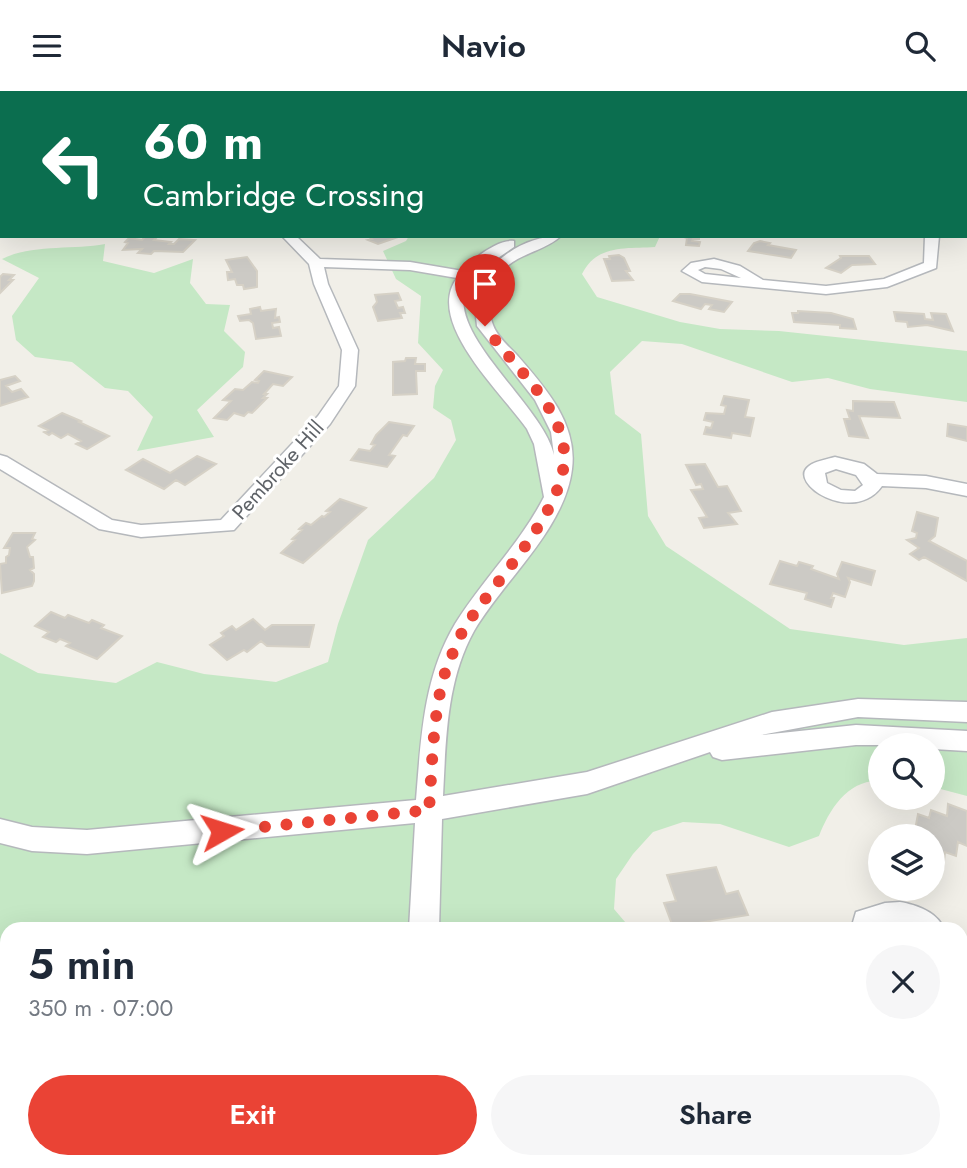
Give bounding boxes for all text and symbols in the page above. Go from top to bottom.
text: Navio [441,23,526,69]
icon: menu [28,27,66,65]
icon: search [901,27,939,65]
text: 60 m [143,107,263,177]
icon: left [28,119,119,210]
text: Cambridge Crossing [143,172,424,218]
pin [455,254,515,326]
icon: arrive [466,265,504,303]
street label: Pembroke Hill [225,414,331,526]
map controls [868,733,945,901]
button: search [868,733,945,810]
position arrow [185,794,259,868]
button: layers [868,824,945,901]
text: 5 min [28,934,135,995]
button: close [866,945,940,1019]
text: 350 m · 07:00 [28,991,173,1025]
button: Exit [28,1075,477,1155]
button: Share [491,1075,940,1155]

